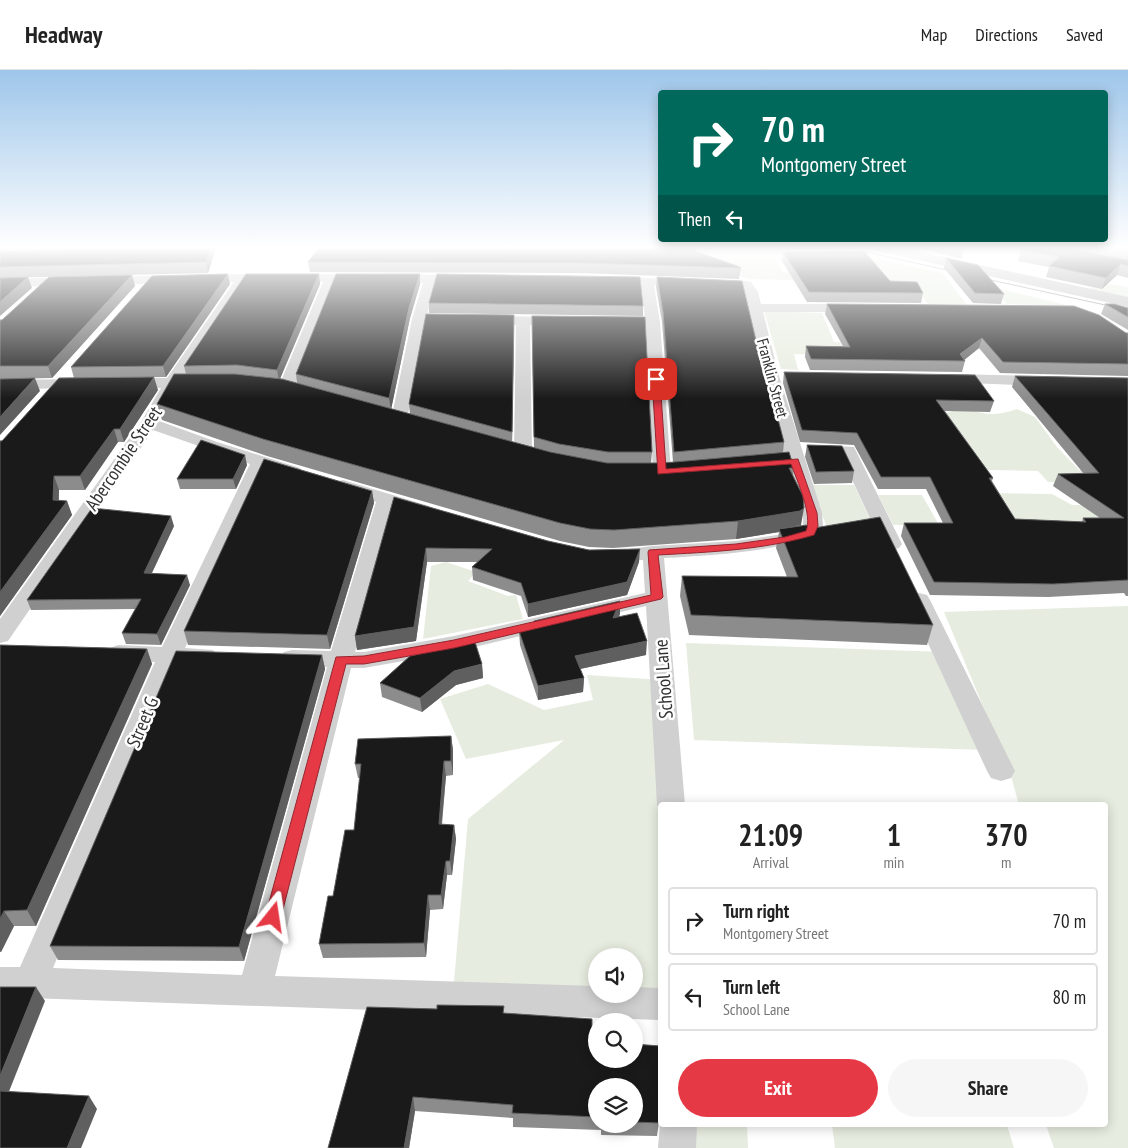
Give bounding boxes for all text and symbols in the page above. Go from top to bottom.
text: Headway [25,19,102,50]
text: Map [921,23,947,46]
text: Directions [975,23,1038,46]
text: Saved [1066,23,1103,46]
text: 70 m [761,106,825,152]
icon: right [678,110,743,175]
text: Montgomery Street [761,150,906,178]
icon: left [721,205,749,233]
text: Then [678,207,711,231]
street label: Franklin Street [753,336,793,420]
pin [635,358,677,400]
icon: arrive [642,365,670,393]
street label: Abercombie Street [79,401,167,515]
street label: School Lane [648,638,678,720]
street label: Street G [121,693,163,751]
text: 21:09 [738,815,803,854]
text: 1 [887,815,901,854]
text: 370 [985,815,1028,854]
text: Arrival [753,852,789,872]
text: min [883,852,904,872]
text: m [1001,852,1011,872]
position arrow [246,890,298,942]
text: Turn right [723,899,789,923]
icon: right [680,907,708,935]
text: 70 m [1053,909,1086,933]
text: Montgomery Street [723,923,829,943]
map controls [588,948,643,1133]
button: sound [588,948,643,1003]
text: Turn left [723,975,780,999]
icon: left [680,983,708,1011]
text: 80 m [1053,985,1086,1009]
text: School Lane [723,999,790,1019]
button: search [588,1013,643,1068]
button: Exit [678,1059,878,1117]
button: Share [888,1059,1088,1117]
button: layers [588,1078,643,1133]

